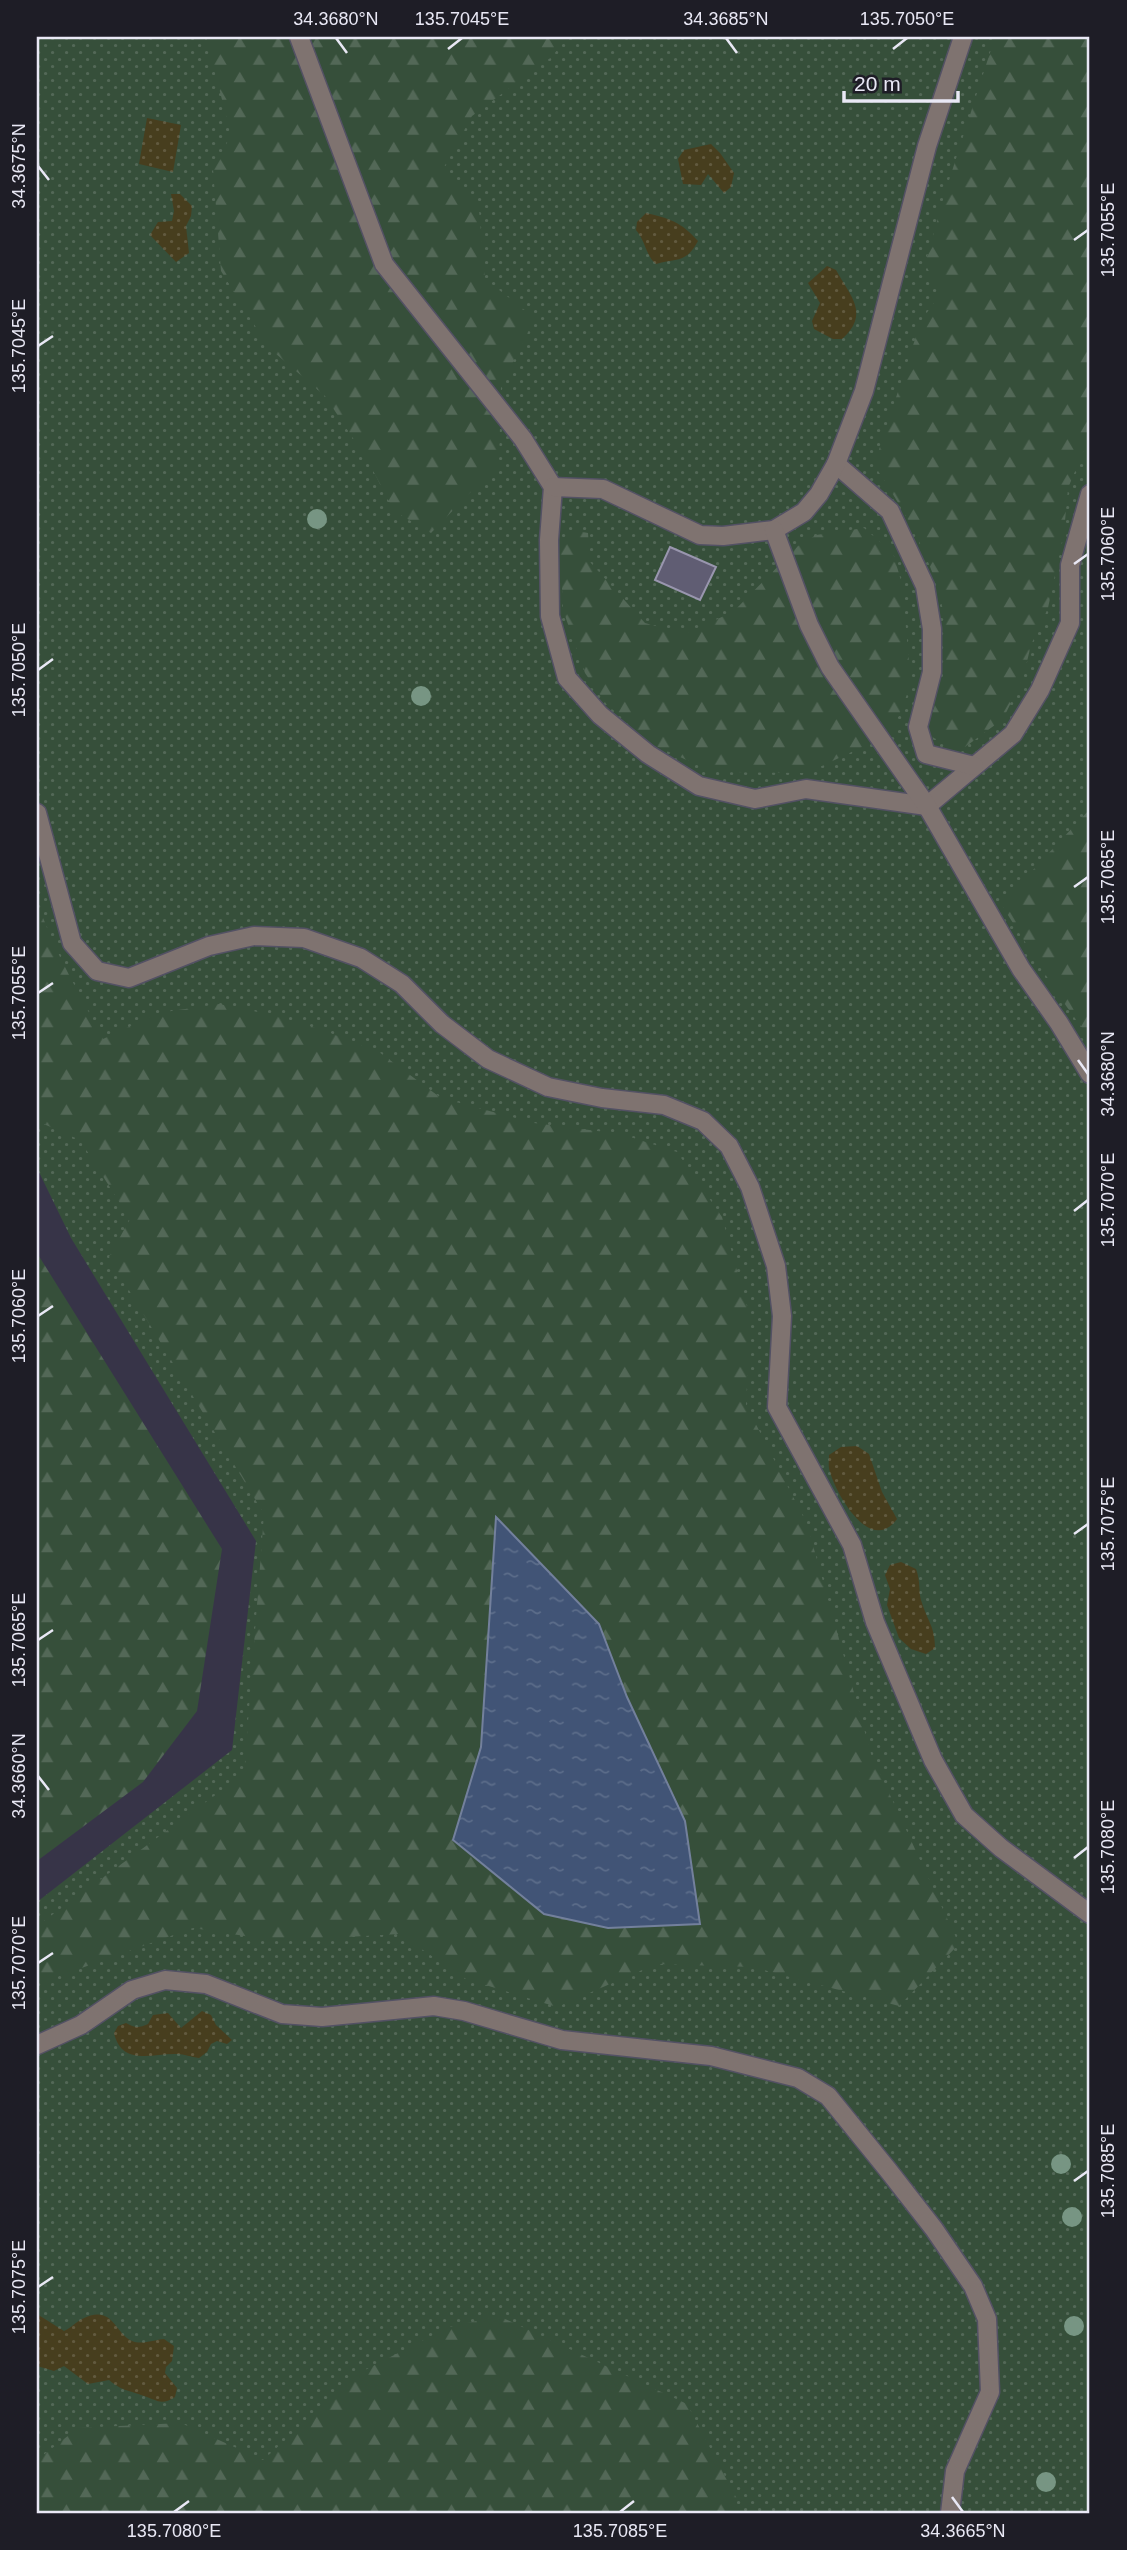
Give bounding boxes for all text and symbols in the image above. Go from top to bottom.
text: 34.3680°N [293,9,379,29]
text: 135.7045°E [415,9,509,29]
text: 34.3685°N [683,9,769,29]
text: 135.7050°E [860,9,954,29]
scale bar [844,60,957,104]
text: 20 m [854,72,901,95]
text: 34.3675°N [9,123,29,209]
text: 135.7055°E [1098,183,1118,277]
text: 135.7045°E [9,299,29,393]
text: 135.7060°E [1098,507,1118,601]
text: 135.7050°E [9,623,29,717]
text: 135.7065°E [1098,830,1118,924]
text: 135.7055°E [9,946,29,1040]
text: 34.3680°N [1098,1031,1118,1117]
text: 135.7070°E [1098,1153,1118,1247]
text: 135.7060°E [9,1269,29,1363]
text: 135.7075°E [1098,1477,1118,1571]
text: 135.7065°E [9,1593,29,1687]
text: 34.3660°N [9,1733,29,1819]
text: 135.7080°E [1098,1800,1118,1894]
text: 135.7070°E [9,1916,29,2010]
text: 135.7085°E [1098,2124,1118,2218]
text: 135.7075°E [9,2240,29,2334]
text: 135.7080°E [127,2521,221,2541]
text: 135.7085°E [573,2521,667,2541]
text: 34.3665°N [920,2521,1006,2541]

